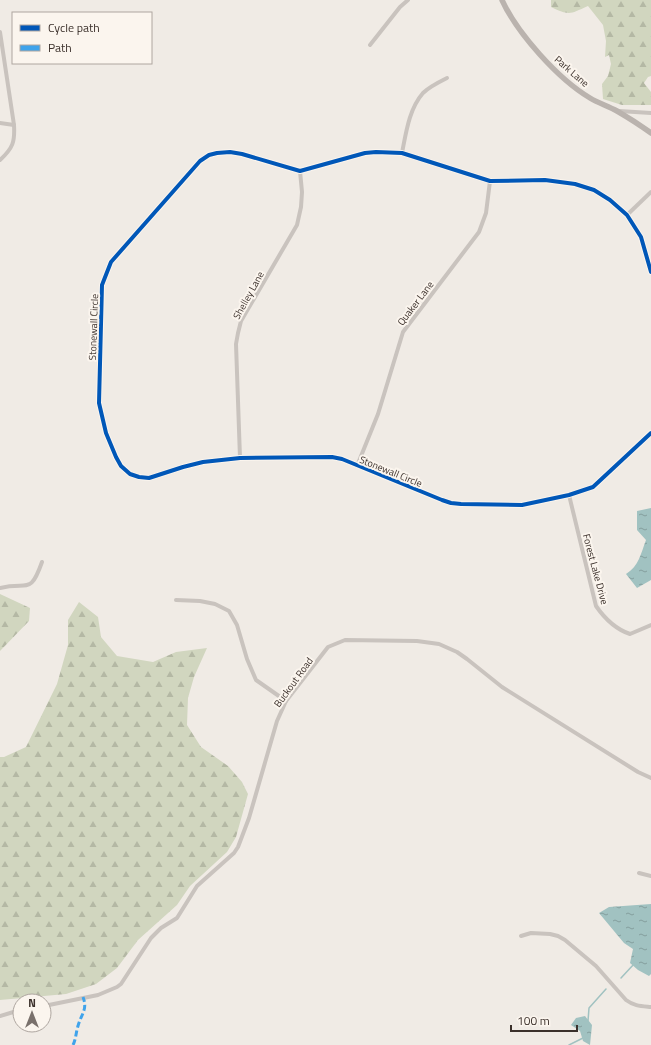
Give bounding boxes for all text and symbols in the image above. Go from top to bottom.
legend [12,12,152,64]
text: Cycle path [48,18,100,37]
text: Path [48,38,72,57]
street label: Park Lane [551,52,592,91]
street label: Shelley Lane [229,269,268,322]
street label: Quaker Lane [394,278,437,329]
street label: Stonewall Circle [85,293,102,361]
street label: Stonewall Circle [357,452,425,491]
street label: Forest Lake Drive [579,532,612,606]
street label: Buckout Road [270,654,317,710]
north arrow [12,993,52,1033]
text: N [28,995,36,1011]
scale bar [511,1007,577,1033]
text: 100 m [517,1011,550,1030]

